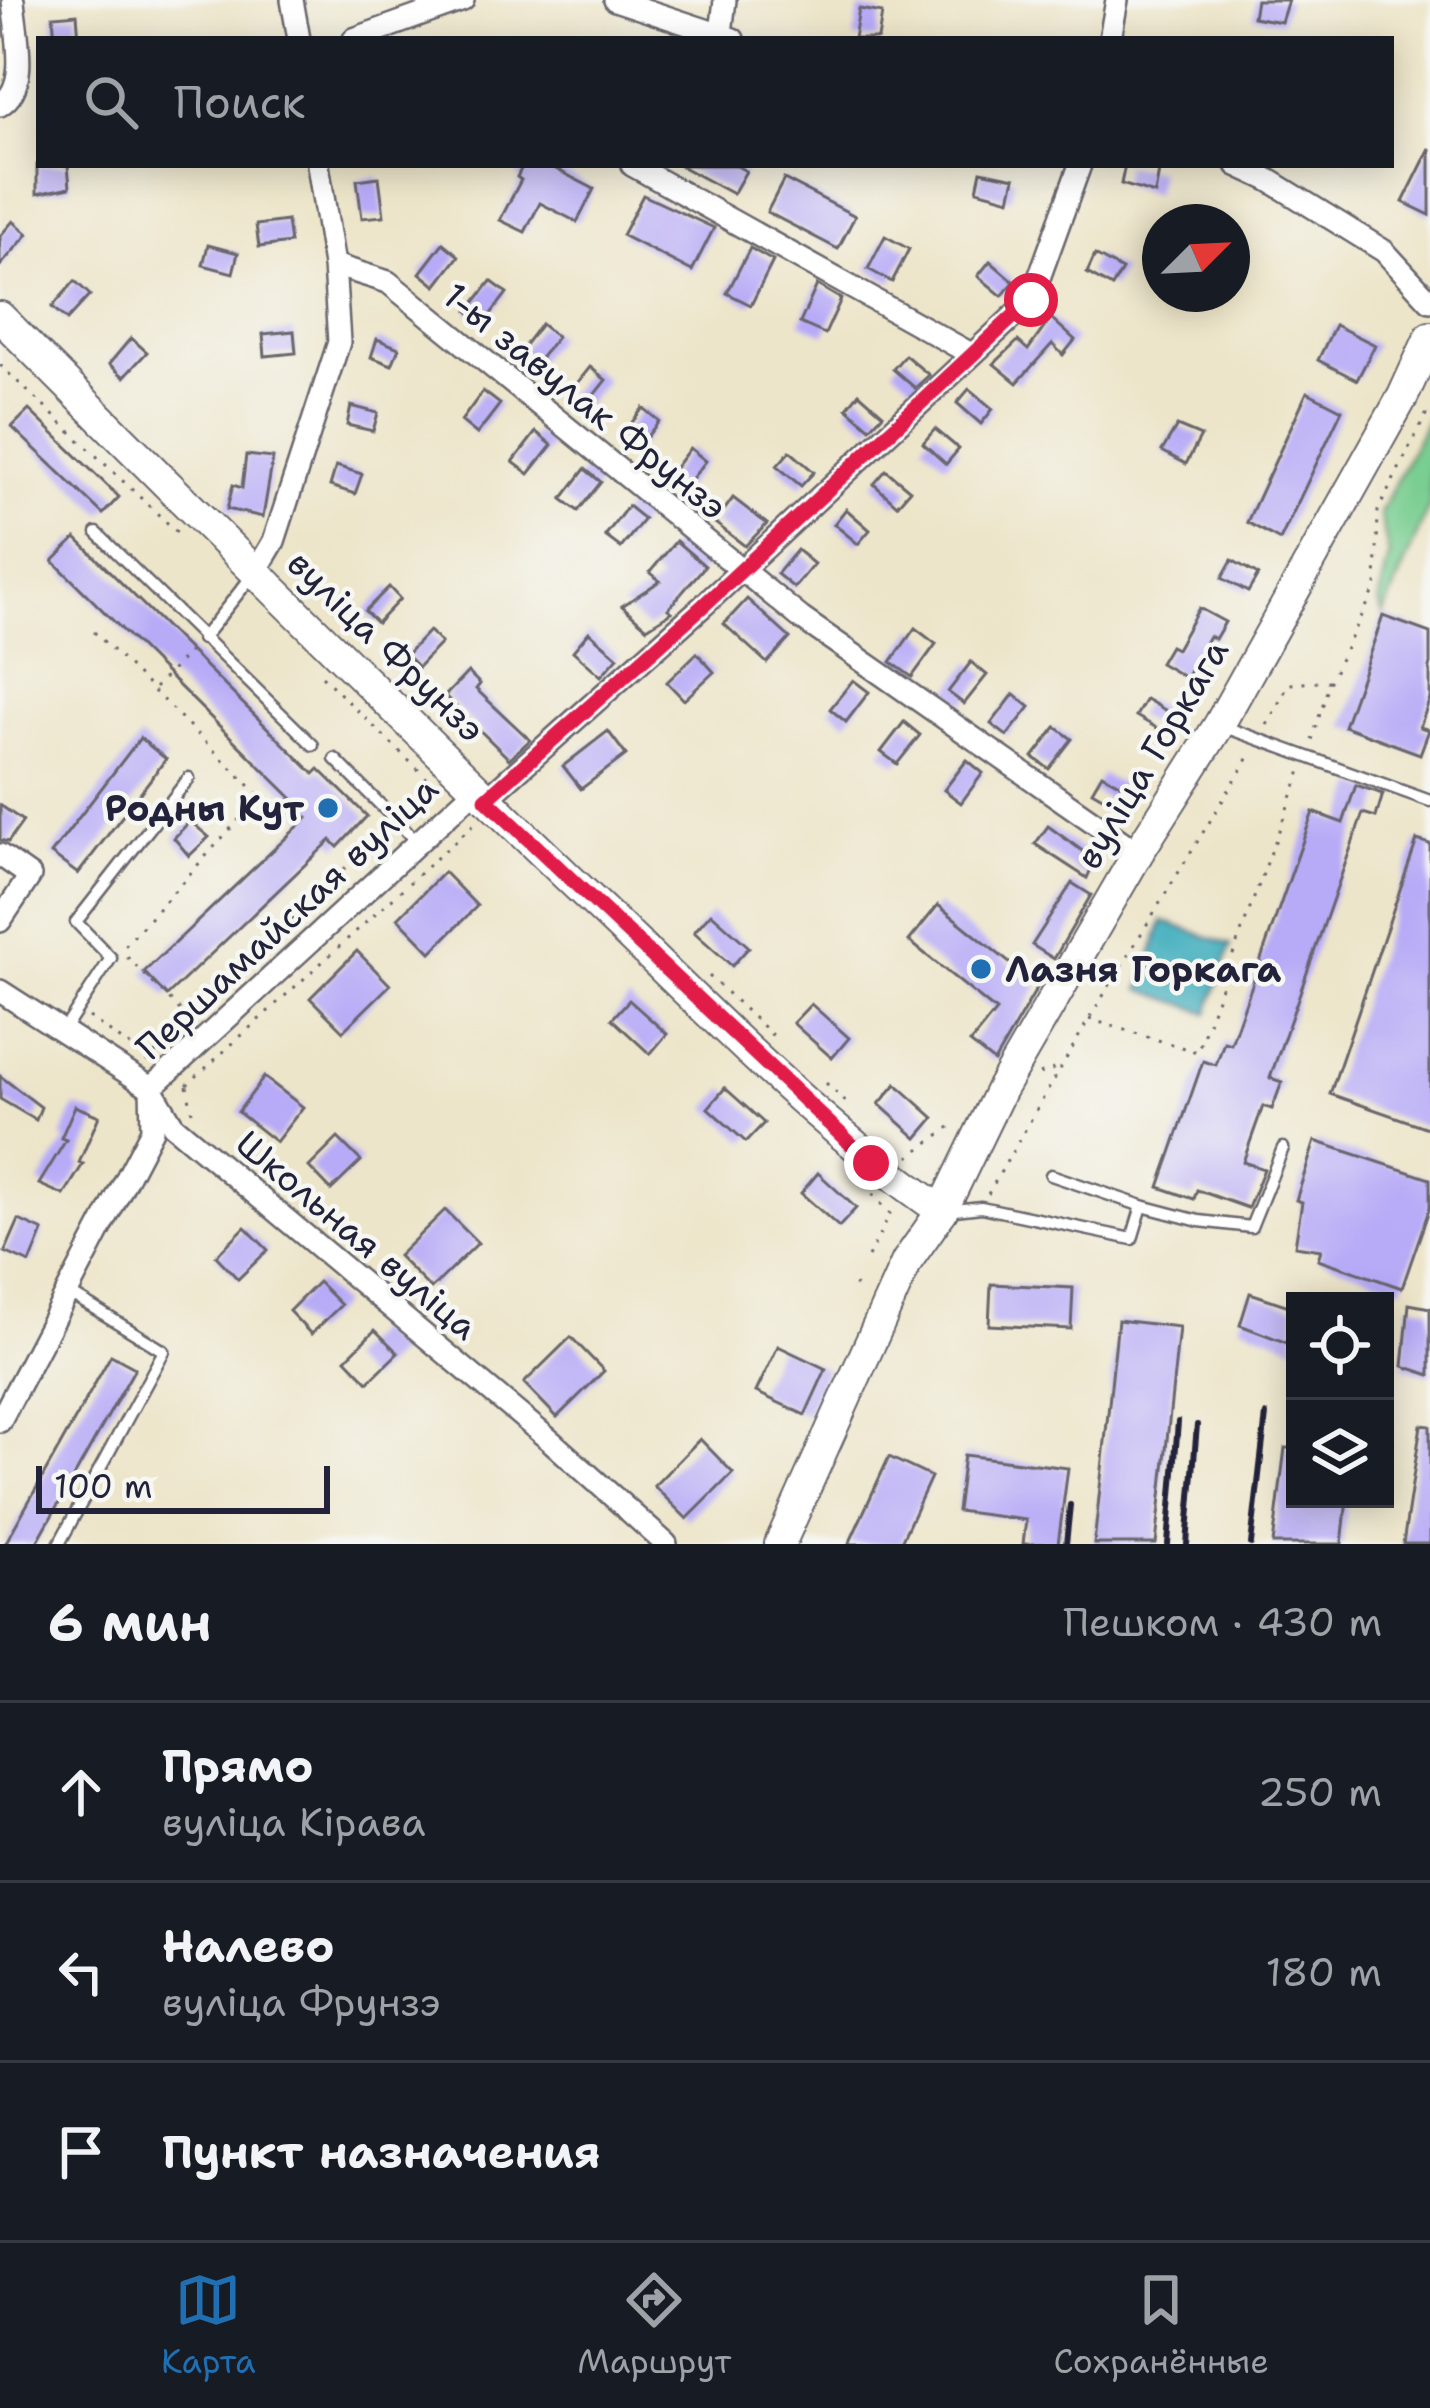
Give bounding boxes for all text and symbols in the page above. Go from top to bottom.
search box [36,36,1394,168]
icon: search [78,69,144,135]
text: Поиск [174,72,305,132]
north arrow [1142,204,1250,312]
street label: 1-ы завулак Фрунзэ [433,271,737,531]
route start [1004,273,1058,327]
street label: вуліца Фрунзэ [277,539,495,753]
street label: вуліца Горкага [1064,630,1240,878]
street label: Першамайская вуліца [125,765,449,1071]
place label: Родны Кут [105,784,304,833]
marker: Родны Кут [315,795,341,821]
place label: Лазня Горкага [1005,945,1282,994]
marker: Лазня Горкага [968,956,994,982]
street label: Школьная вуліца [226,1119,488,1351]
route end [844,1136,898,1190]
map controls [1286,1292,1394,1508]
button: locate [1286,1292,1394,1400]
button: layers [1286,1400,1394,1508]
scale bar [36,1460,330,1513]
text: 100 m [54,1464,153,1509]
text: 6 мин [48,1588,212,1656]
text: Пешком · 430 m [1063,1596,1382,1648]
text: Прямо [162,1736,313,1796]
icon: ahead [48,1759,114,1825]
text: 250 m [1258,1766,1382,1818]
text: вуліца Кірава [162,1796,426,1848]
text: Налево [162,1916,335,1976]
icon: left [48,1939,114,2005]
text: 180 m [1266,1946,1382,1998]
text: вуліца Фрунзэ [162,1976,440,2028]
icon: arrive [48,2119,114,2185]
text: Пункт назначения [162,2122,601,2182]
tab: Карта [161,2267,255,2384]
tab: Маршрут [577,2267,731,2384]
tab: Сохранённые [1053,2267,1269,2384]

